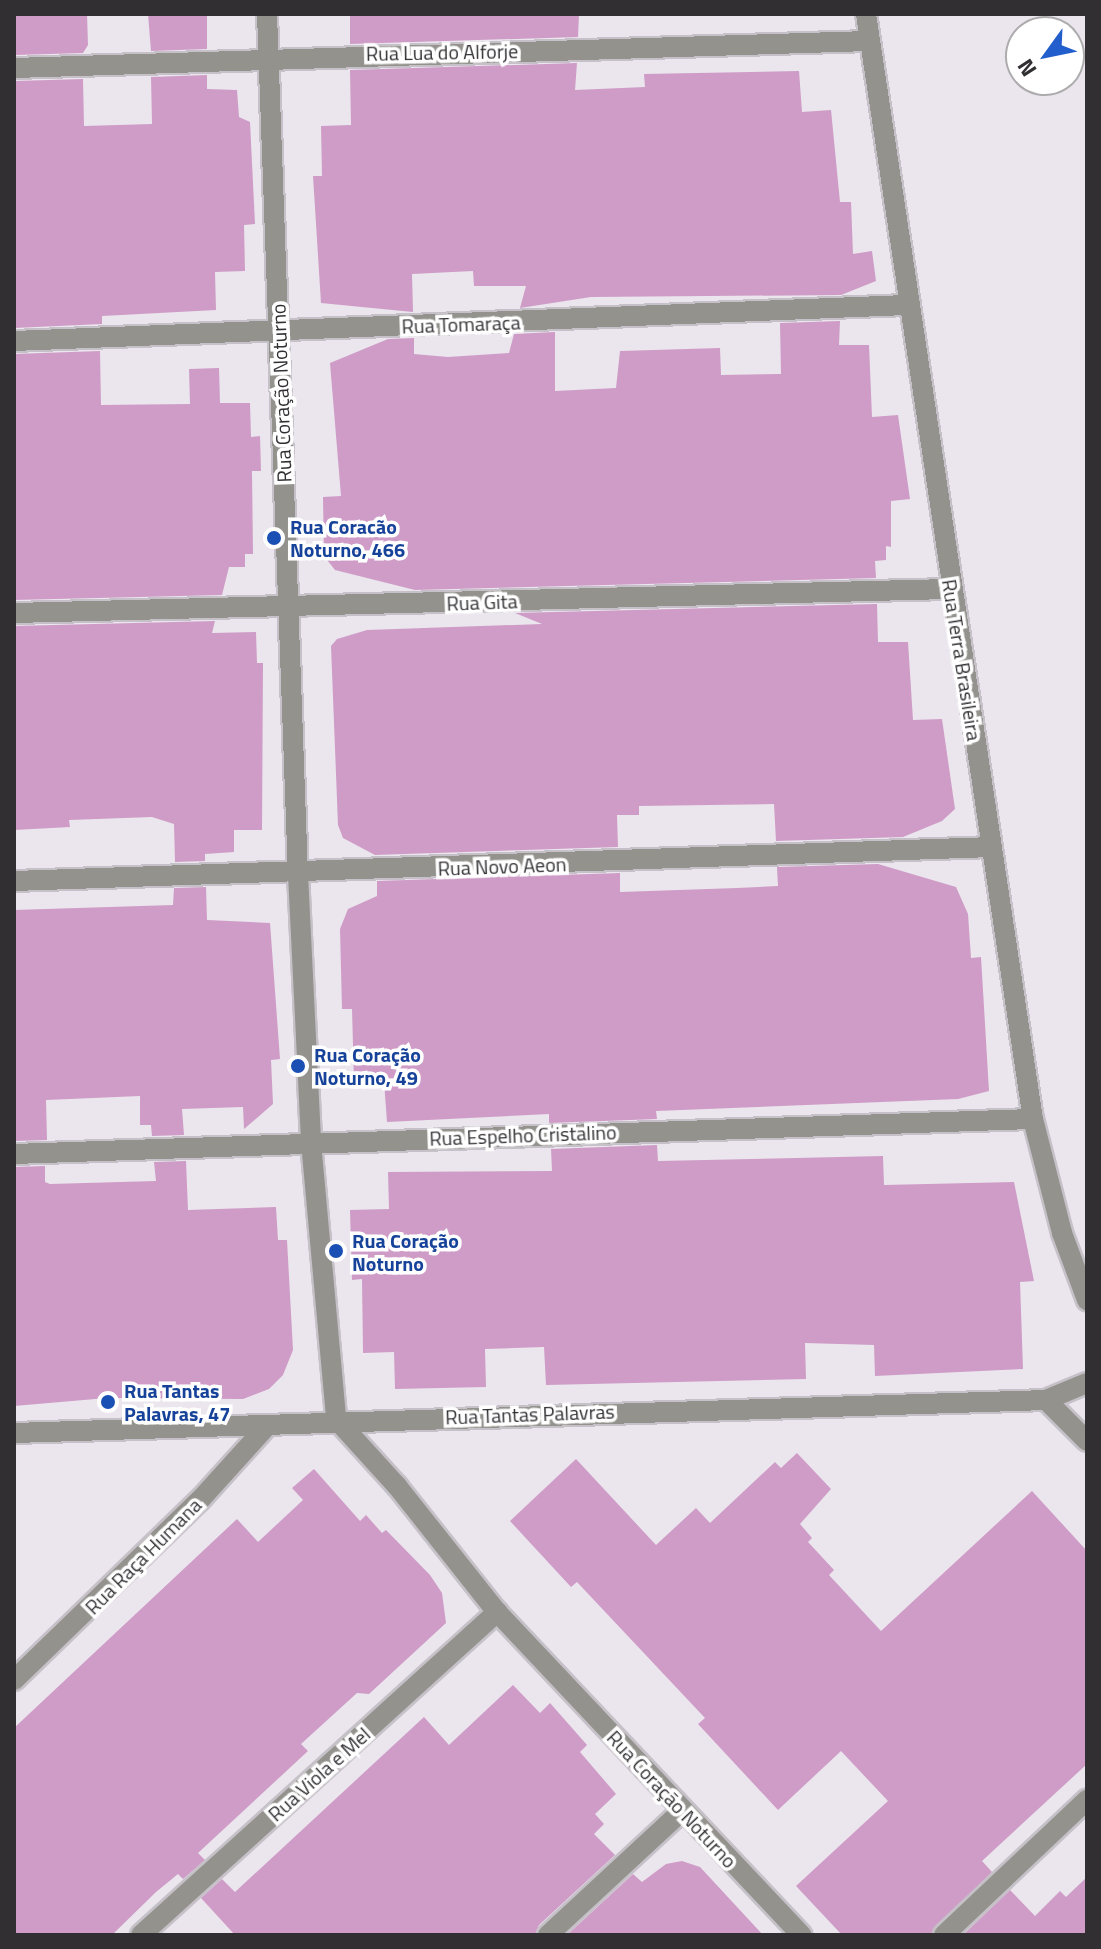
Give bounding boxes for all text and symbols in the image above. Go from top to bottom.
north arrow [1005,16,1085,96]
street label: Rua Lua do Alforje [366,39,518,65]
text: N [1008,52,1045,84]
street label: Rua Coração Noturno [266,303,296,483]
street label: Rua Tomaraça [401,310,521,338]
place label: Rua Coracão Noturno, 466 [290,514,405,561]
marker: Rua Coracão Noturno, 466 [265,529,283,547]
street label: Rua Terra Brasileira [937,577,987,743]
street label: Rua Gita [446,589,518,615]
street label: Rua Novo Aeon [437,852,567,880]
place label: Rua Coração Noturno, 49 [314,1042,421,1089]
marker: Rua Coração Noturno, 49 [289,1057,307,1075]
street label: Rua Espelho Cristalino [429,1120,617,1150]
place label: Rua Coração Noturno [352,1228,459,1275]
marker: Rua Coração Noturno [327,1242,345,1260]
place label: Rua Tantas Palavras, 47 [124,1378,231,1425]
marker: Rua Tantas Palavras, 47 [99,1393,117,1411]
street label: Rua Tantas Palavras [445,1399,615,1429]
street label: Rua Raça Humana [80,1493,206,1619]
street label: Rua Viola e Mel [263,1722,375,1826]
street label: Rua Coração Noturno [602,1725,742,1873]

